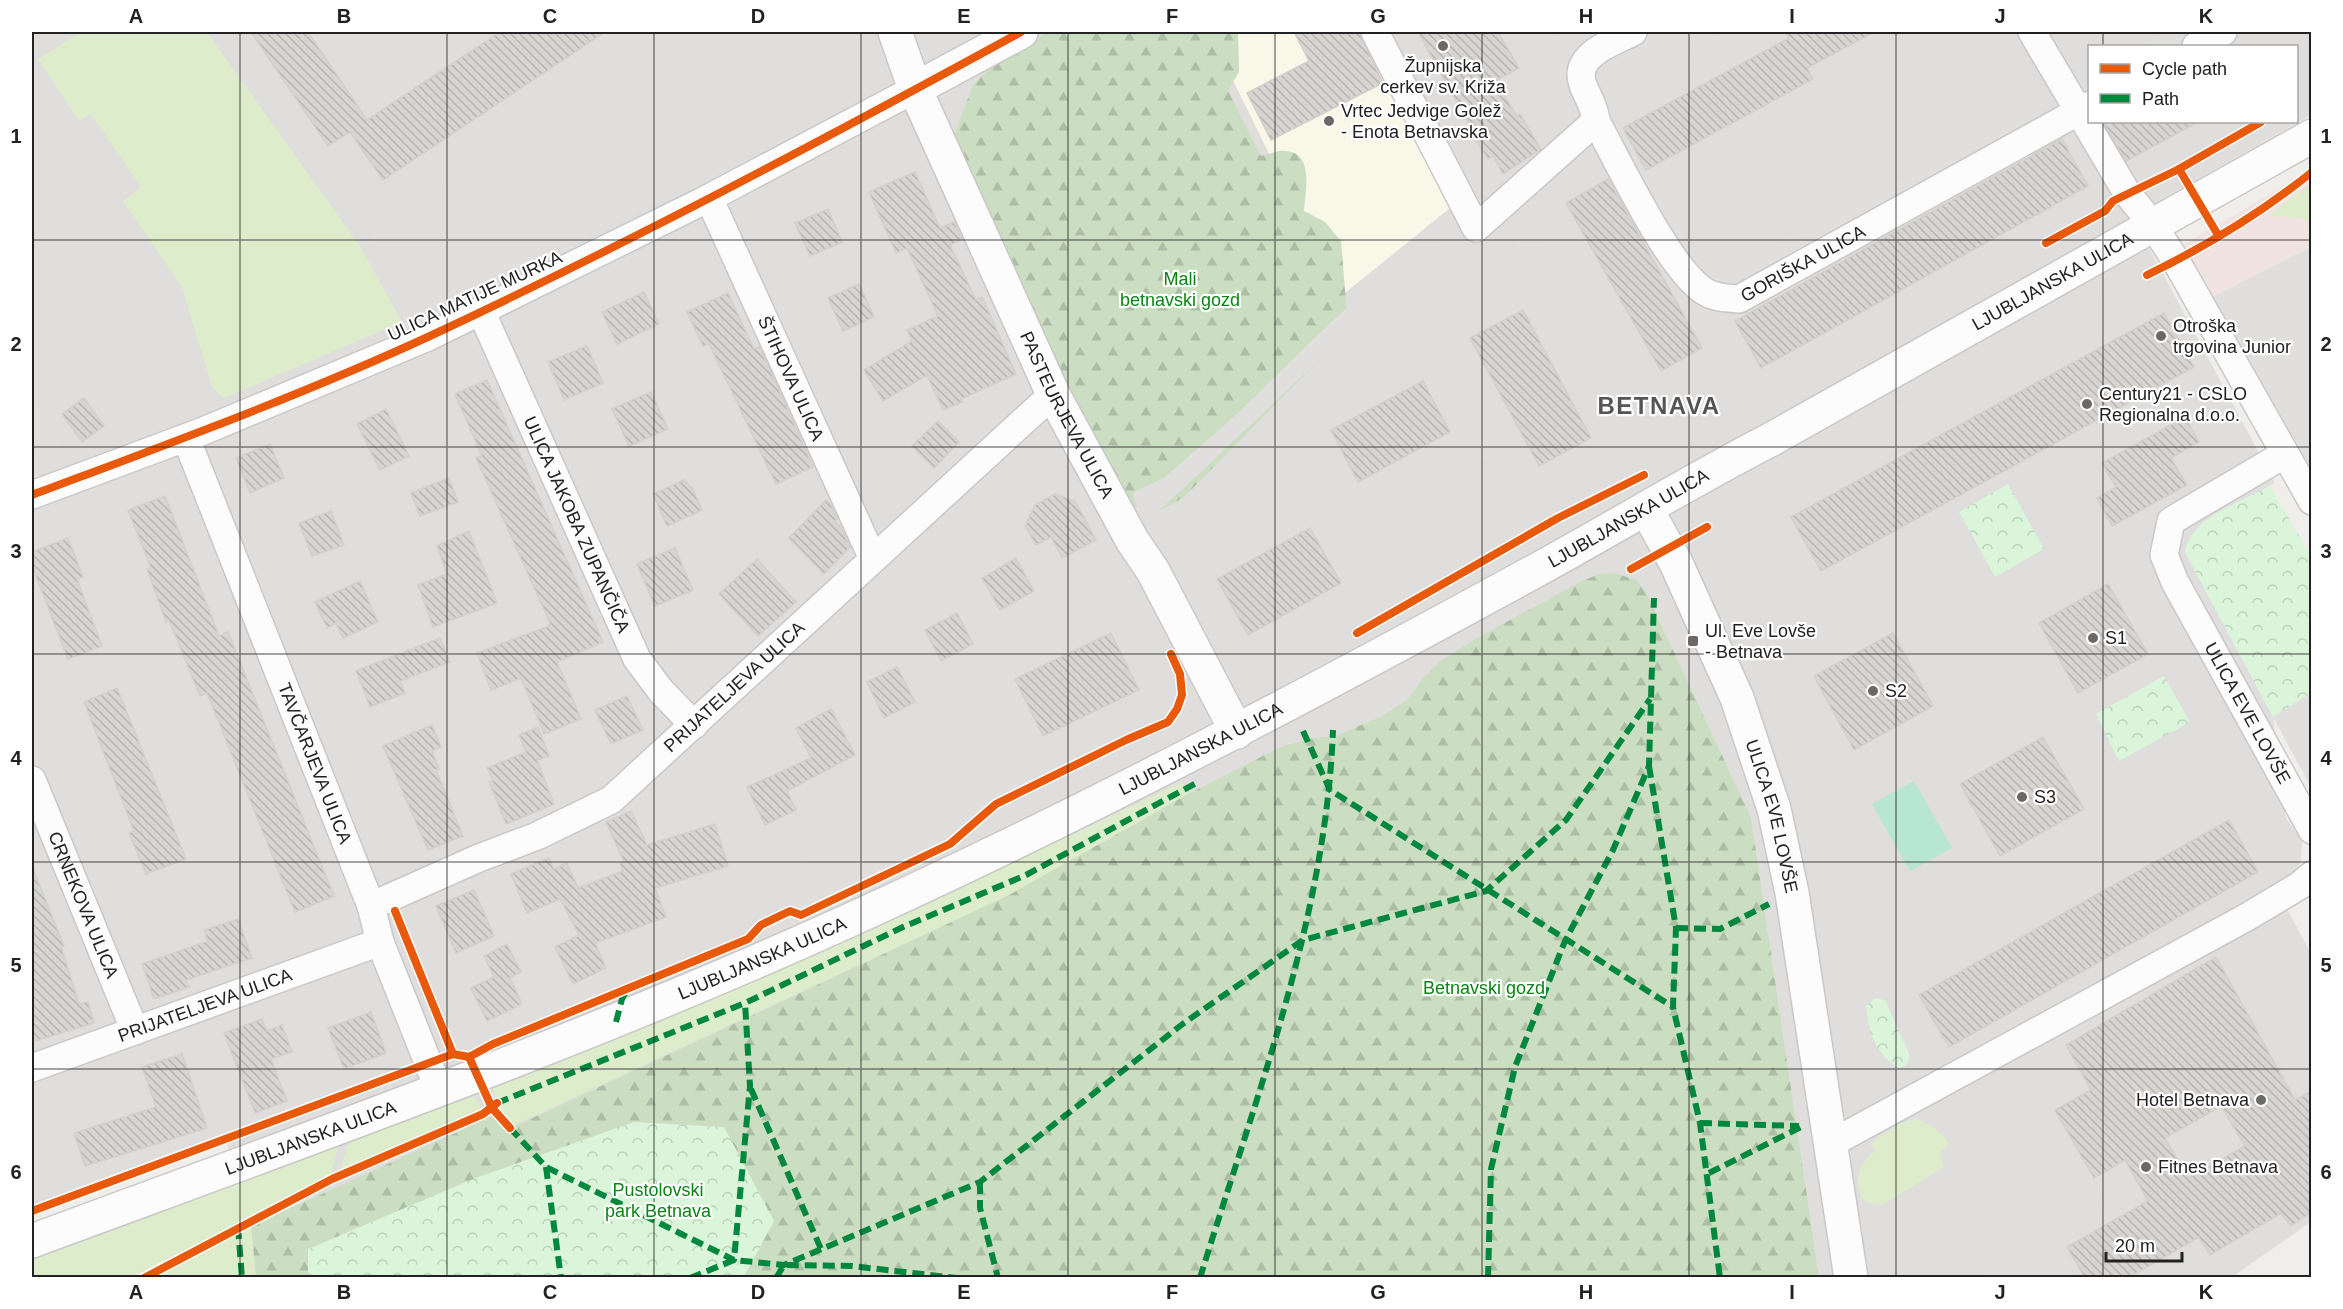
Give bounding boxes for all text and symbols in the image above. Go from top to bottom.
text: A [129,5,143,27]
text: B [337,5,351,27]
text: C [543,5,557,27]
text: D [751,5,765,27]
text: E [957,5,971,27]
text: F [1166,5,1178,27]
text: G [1370,5,1386,27]
text: H [1579,5,1593,27]
text: I [1789,5,1795,27]
text: J [1994,5,2006,27]
text: K [2199,5,2214,27]
marker: Župnijska cerkev sv. Križa [1436,39,1450,53]
legend [2088,45,2298,123]
place label: Župnijska cerkev sv. Križa [1380,56,1507,97]
text: Cycle path [2142,59,2227,79]
text: Path [2142,89,2179,109]
place label: Vrtec Jedvige Golež - Enota Betnavska [1341,101,1501,142]
marker: Vrtec Jedvige Golež - Enota Betnavska [1322,114,1336,128]
text: 1 [10,125,22,147]
text: 1 [2320,125,2332,147]
street label: GORIŠKA ULICA [1737,221,1869,306]
street label: LJUBLJANSKA ULICA [1969,228,2137,335]
street label: ULICA MATIJE MURKA [385,247,565,345]
park label: Mali betnavski gozd [1120,269,1240,310]
street label: ŠTIHOVA ULICA [754,312,828,444]
place label: Otroška trgovina Junior [2173,316,2291,357]
street label: PASTEURJEVA ULICA [1016,328,1118,502]
marker: Otroška trgovina Junior [2154,329,2168,343]
text: 2 [10,333,22,355]
text: 2 [2320,333,2332,355]
place label: Century21 - CSLO Regionalna d.o.o. [2099,384,2247,425]
district label: BETNAVA [1598,392,1720,419]
marker: Century21 - CSLO Regionalna d.o.o. [2080,397,2094,411]
street label: ULICA JAKOBA ZUPANČIČA [520,413,634,636]
street label: LJUBLJANSKA ULICA [1545,465,1712,572]
text: 3 [10,540,22,562]
text: 3 [2320,540,2332,562]
street label: PRIJATELJEVA ULICA [660,617,809,756]
place label: Ul. Eve Lovše - Betnava [1705,621,1816,662]
place label: S1 [2105,628,2127,648]
marker: S1 [2086,631,2100,645]
marker: Ul. Eve Lovše - Betnava [1686,634,1700,648]
street label: ULICA EVE LOVŠE [2200,639,2294,787]
street label: TAVČARJEVA ULICA [274,680,355,847]
place label: S2 [1885,681,1907,701]
marker: S2 [1866,684,1880,698]
street label: LJUBLJANSKA ULICA [1115,699,1286,799]
street label: ULICA EVE LOVŠE [1742,737,1802,895]
text: 4 [10,747,22,769]
text: 4 [2320,747,2332,769]
place label: S3 [2034,787,2056,807]
marker: S3 [2015,790,2029,804]
street label: CRNEKOVA ULICA [44,829,122,981]
street label: LJUBLJANSKA ULICA [675,913,849,1004]
text: 5 [10,954,22,976]
text: 5 [2320,954,2332,976]
street label: PRIJATELJEVA ULICA [115,965,295,1046]
park label: Betnavski gozd [1423,978,1545,998]
place label: Hotel Betnava [2136,1090,2250,1110]
marker: Hotel Betnava [2254,1093,2268,1107]
street label: LJUBLJANSKA ULICA [222,1097,399,1179]
place label: Fitnes Betnava [2158,1157,2279,1177]
marker: Fitnes Betnava [2139,1160,2153,1174]
text: 6 [10,1161,22,1183]
text: 6 [2320,1161,2332,1183]
park label: Pustolovski park Betnava [605,1180,712,1221]
scale bar [2106,1225,2182,1263]
text: 20 m [2115,1236,2155,1256]
text: A [129,1281,143,1303]
text: B [337,1281,351,1303]
text: C [543,1281,557,1303]
text: D [751,1281,765,1303]
text: E [957,1281,971,1303]
text: F [1166,1281,1178,1303]
text: G [1370,1281,1386,1303]
text: H [1579,1281,1593,1303]
text: I [1789,1281,1795,1303]
text: J [1994,1281,2006,1303]
text: K [2199,1281,2214,1303]

